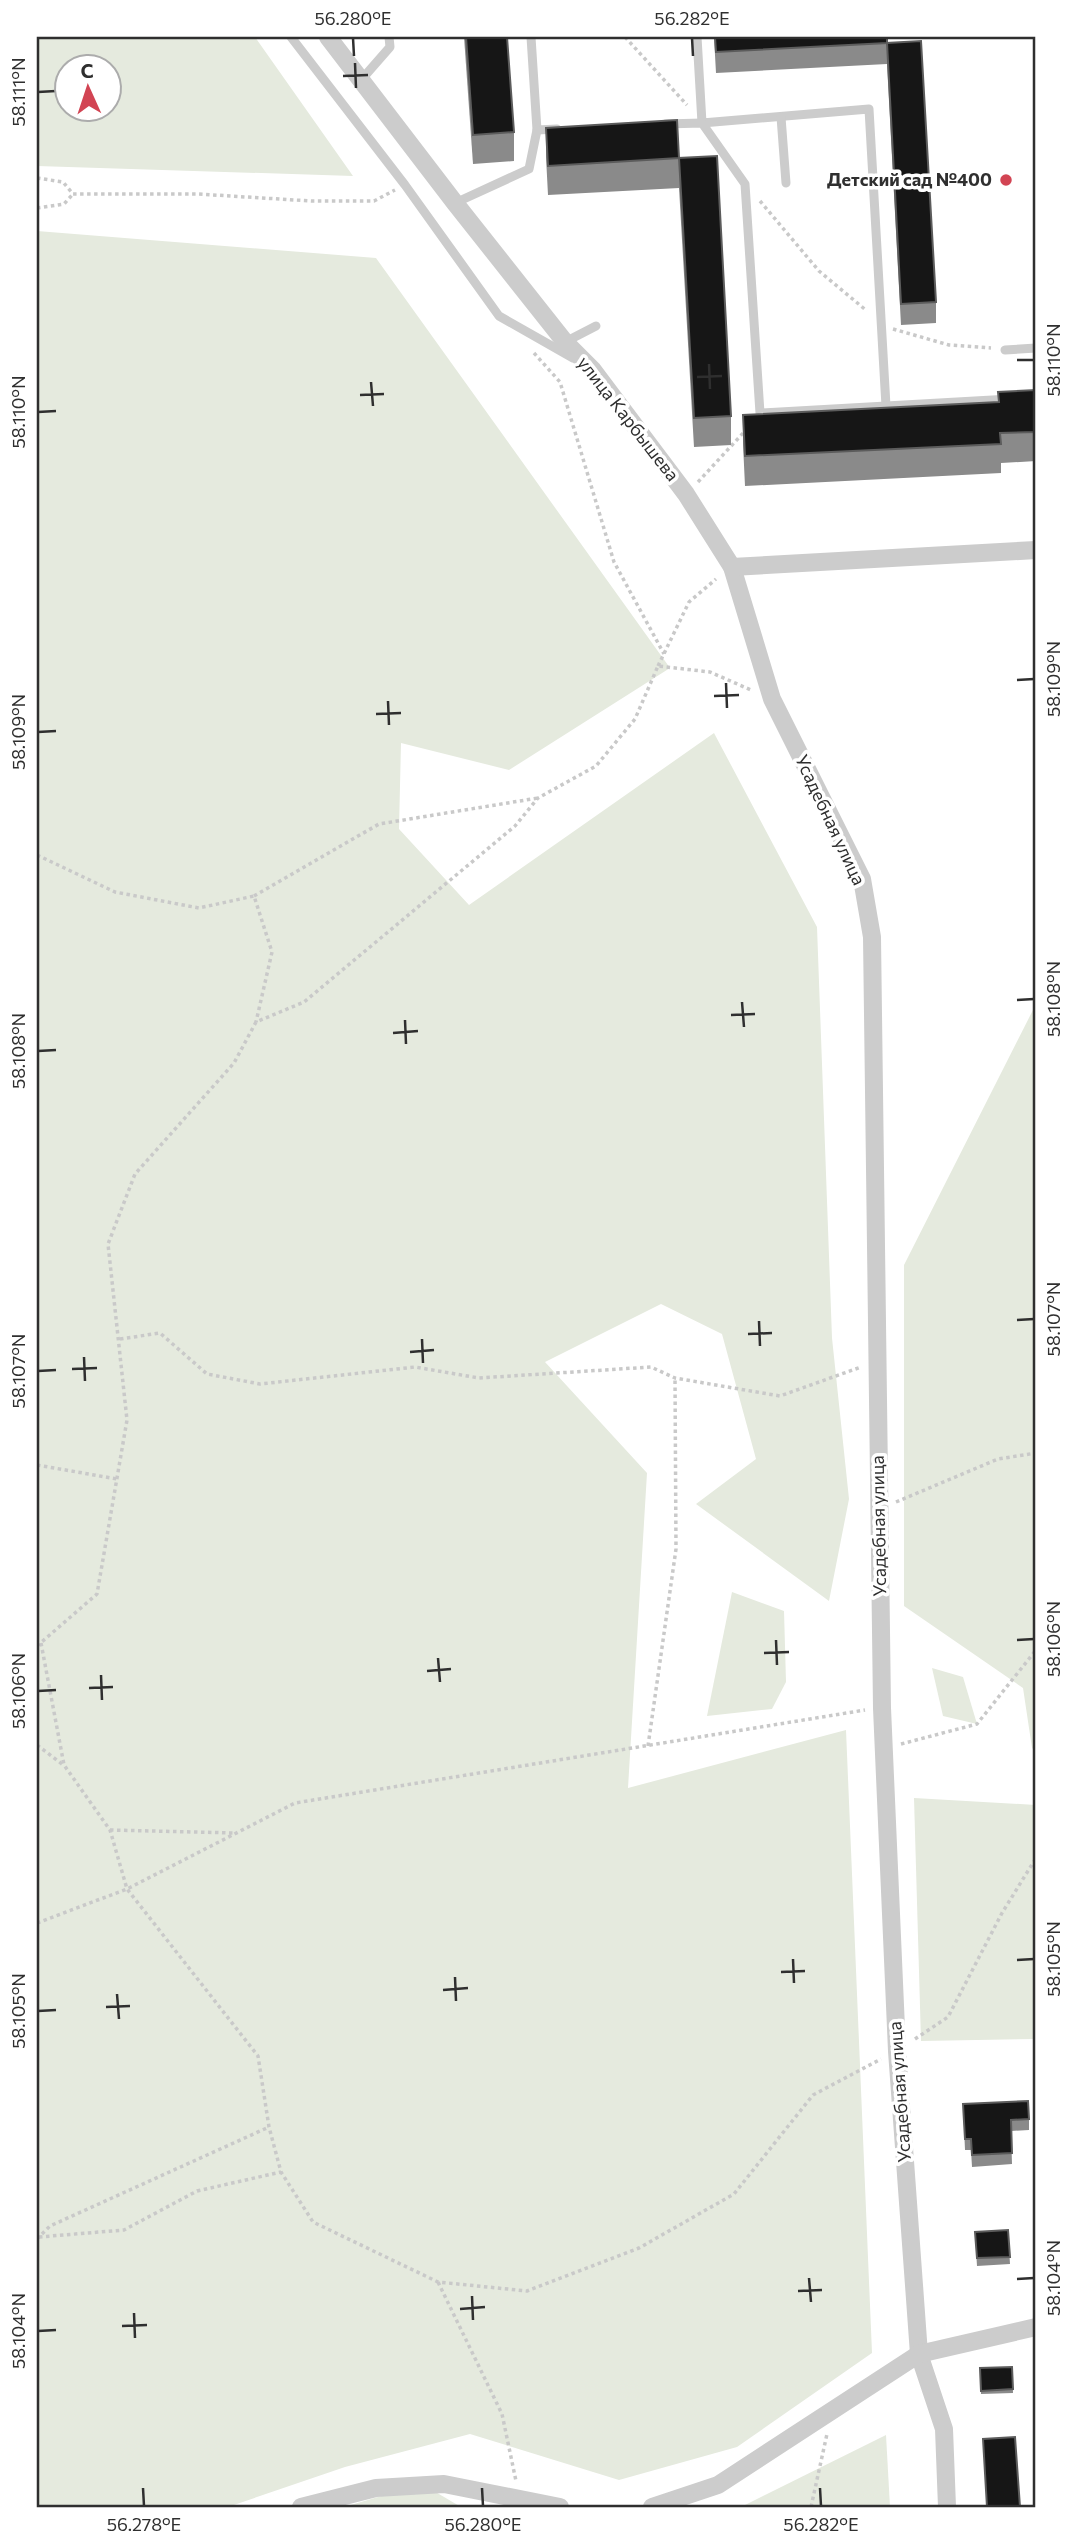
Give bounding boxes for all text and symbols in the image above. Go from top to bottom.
text: 56.280°E [315,7,391,29]
text: 56.282°E [654,7,730,29]
north arrow [52,52,122,122]
text: 58.111°N [7,57,29,127]
text: С [80,59,94,82]
place label: Детский сад №400 [827,168,992,190]
marker: Детский сад №400 [998,172,1014,188]
text: 58.110°N [1042,324,1064,396]
street label: улица Карбышева [573,352,684,485]
text: 58.110°N [7,376,29,448]
text: 58.109°N [1042,641,1064,717]
text: 58.109°N [7,694,29,770]
street label: Усадебная улица [791,751,871,888]
text: 58.108°N [1042,961,1064,1037]
text: 58.108°N [7,1013,29,1089]
text: 58.107°N [1042,1282,1064,1356]
text: 58.107°N [7,1334,29,1408]
street label: Усадебная улица [866,1455,890,1597]
text: 58.106°N [1042,1601,1064,1677]
text: 58.106°N [7,1653,29,1729]
text: 58.105°N [1042,1921,1064,1997]
text: 58.105°N [7,1973,29,2049]
street label: Усадебная улица [883,2021,915,2163]
text: 58.104°N [1042,2240,1064,2316]
text: 58.104°N [7,2293,29,2369]
text: 56.278°E [107,2513,181,2535]
text: 56.280°E [445,2513,521,2535]
text: 56.282°E [783,2513,859,2535]

